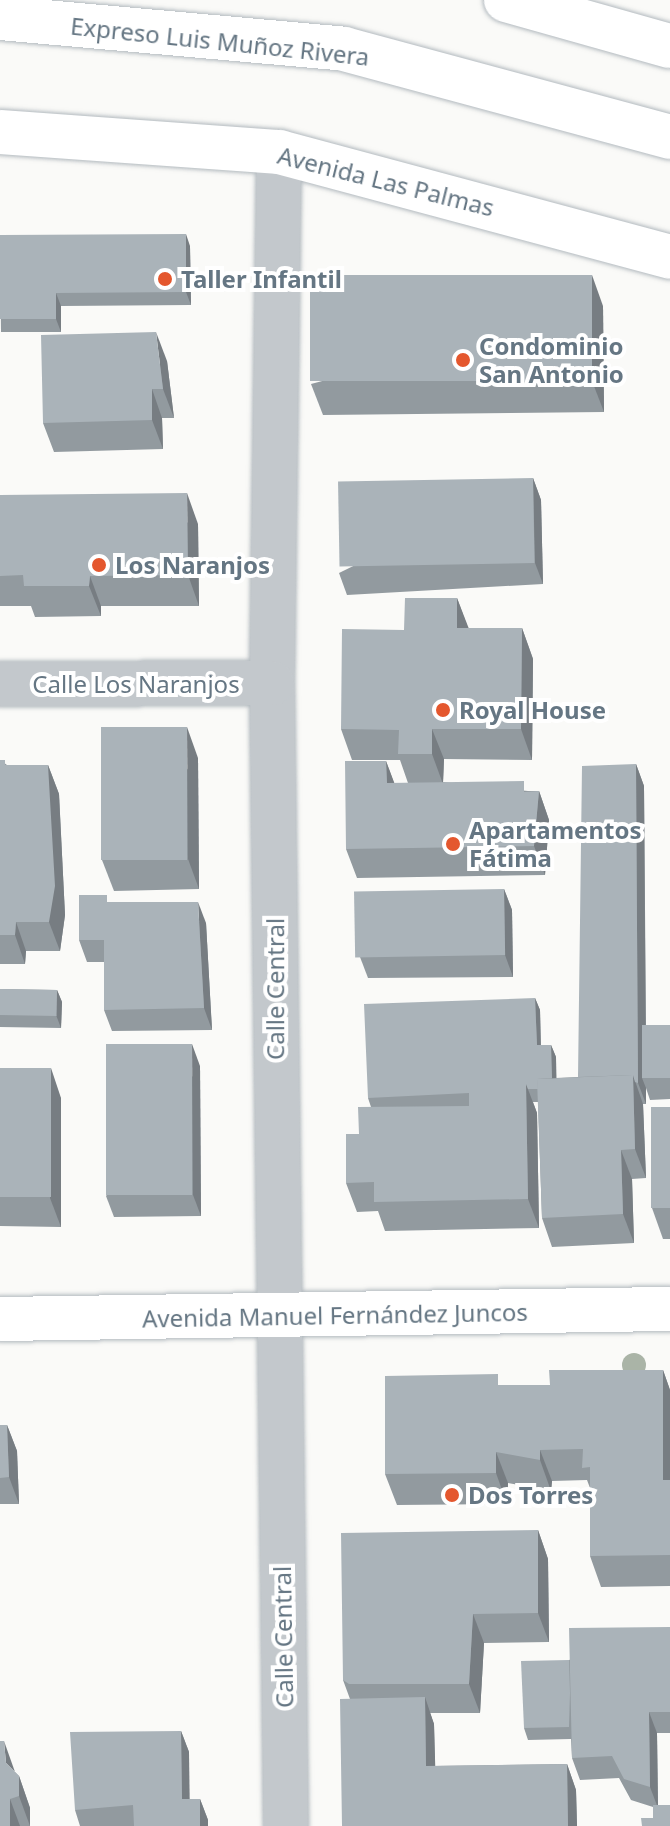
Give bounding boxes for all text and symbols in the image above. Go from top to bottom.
street label: Expreso Luis Muñoz Rivera [69,11,371,71]
street label: Avenida Las Palmas [275,140,497,222]
place label: Taller Infantil [181,265,342,293]
marker: Taller Infantil [156,270,174,288]
place label: Condominio San Antonio [479,332,624,388]
marker: Condominio San Antonio [454,351,472,369]
place label: Los Naranjos [115,551,270,579]
marker: Los Naranjos [90,556,108,574]
street label: Calle Los Naranjos [32,670,240,698]
place label: Royal House [459,696,606,724]
marker: Royal House [434,701,452,719]
place label: Apartamentos Fátima [469,816,641,872]
marker: Apartamentos Fátima [444,835,462,853]
street label: Calle Central [261,918,289,1060]
street label: Avenida Manuel Fernández Juncos [142,1297,528,1333]
place label: Dos Torres [468,1481,593,1509]
marker: Dos Torres [443,1486,461,1504]
street label: Calle Central [267,1566,299,1708]

